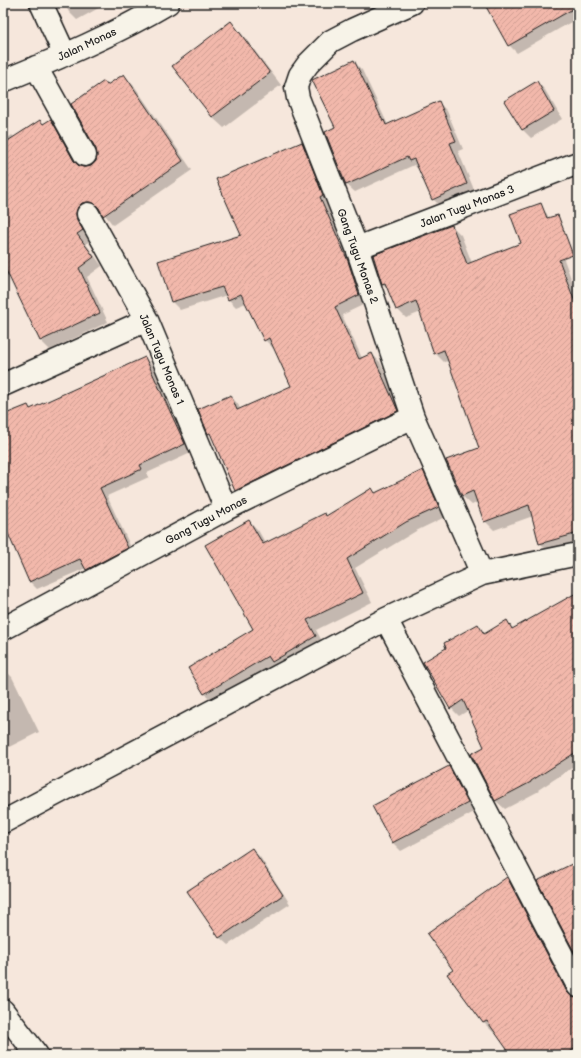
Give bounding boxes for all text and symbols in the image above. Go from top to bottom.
street label: Jalan Monas [56,25,119,64]
street label: Jalan Tugu Monas 3 [418,182,516,230]
street label: Gang Tugu Monas 2 [334,207,381,306]
street label: Jalan Tugu Monas 1 [137,312,187,407]
street label: Gang Tugu Monas [163,493,250,547]

